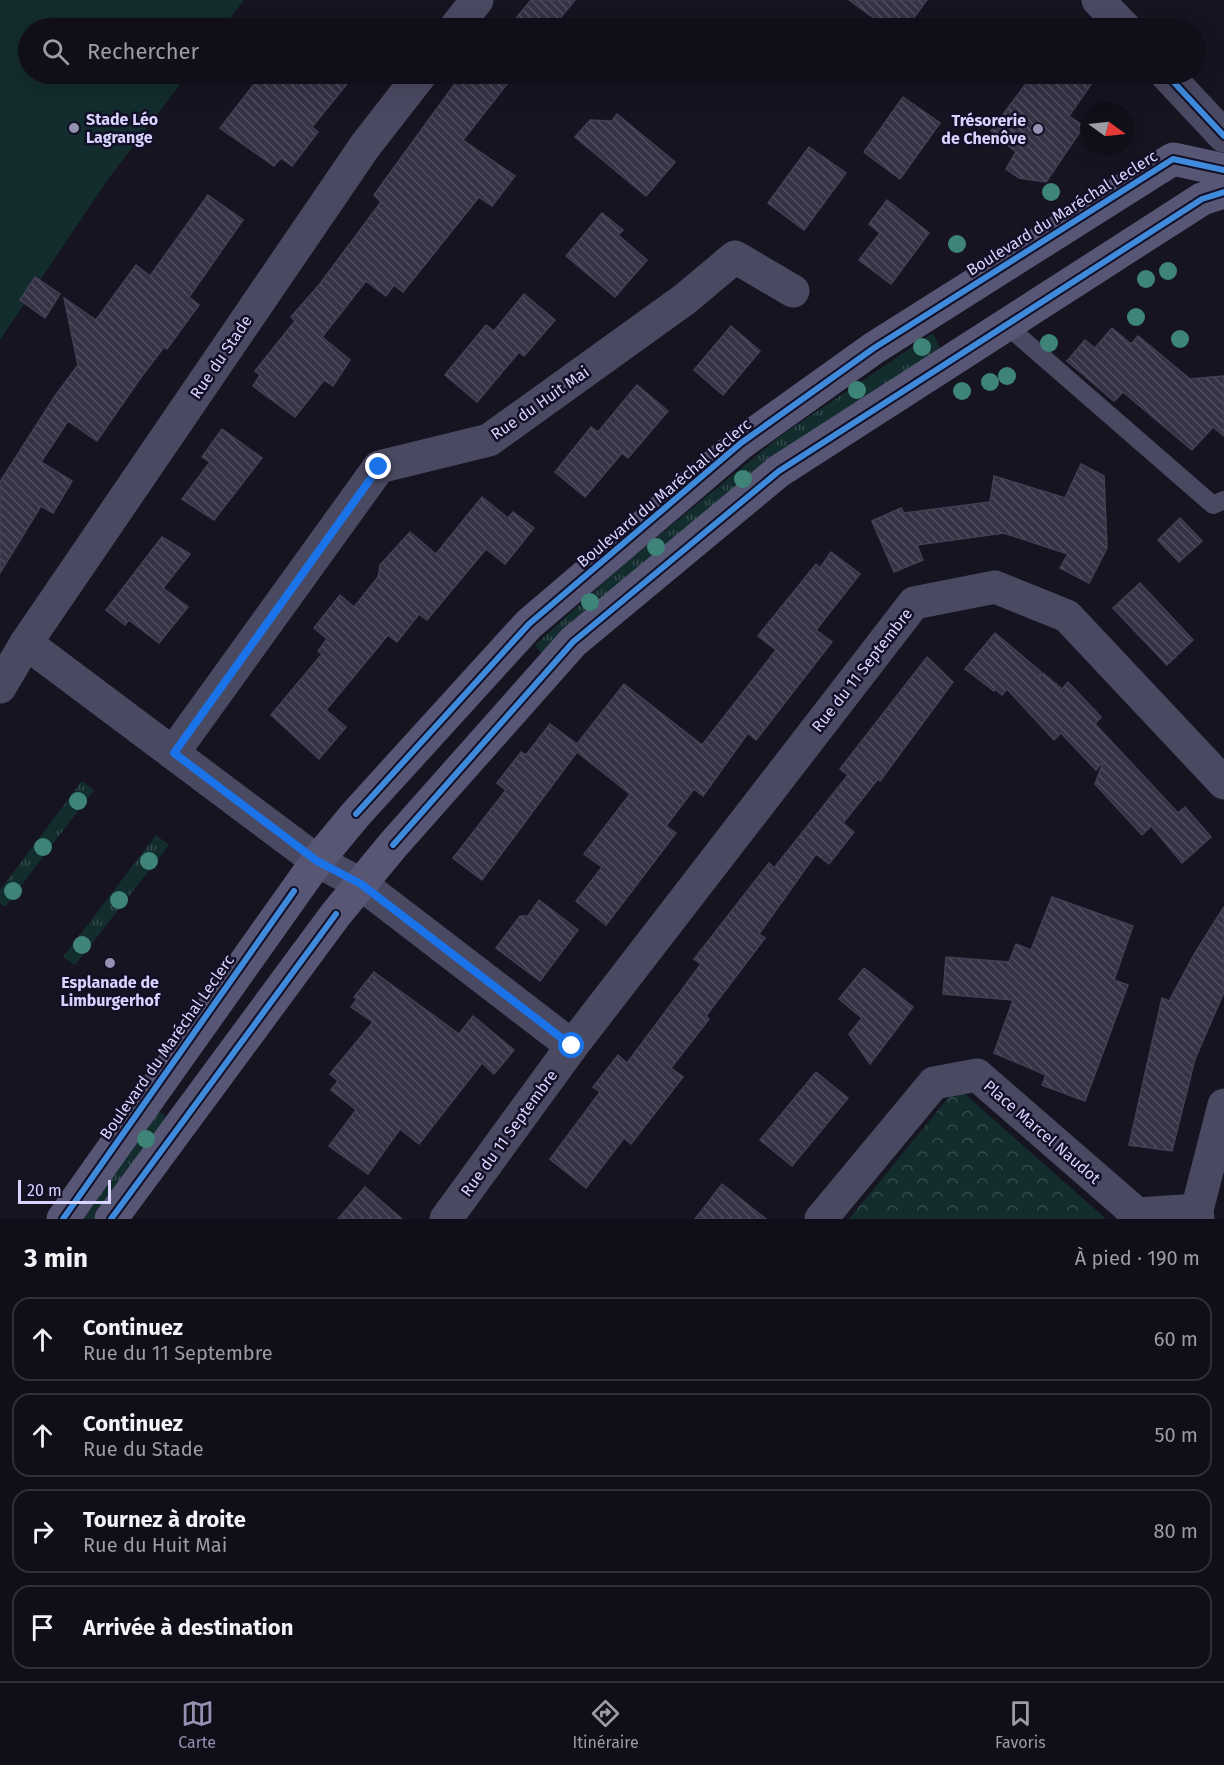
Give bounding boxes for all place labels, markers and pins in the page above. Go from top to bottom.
place label: Stade Léo Lagrange [86,110,158,147]
place label: Trésorerie de Chenôve [941,111,1026,148]
marker: Stade Léo Lagrange [67,121,81,135]
marker: Trésorerie de Chenôve [1031,122,1045,136]
marker: Esplanade de Limburgerhof [103,956,117,970]
place label: Esplanade de Limburgerhof [60,973,161,1010]

